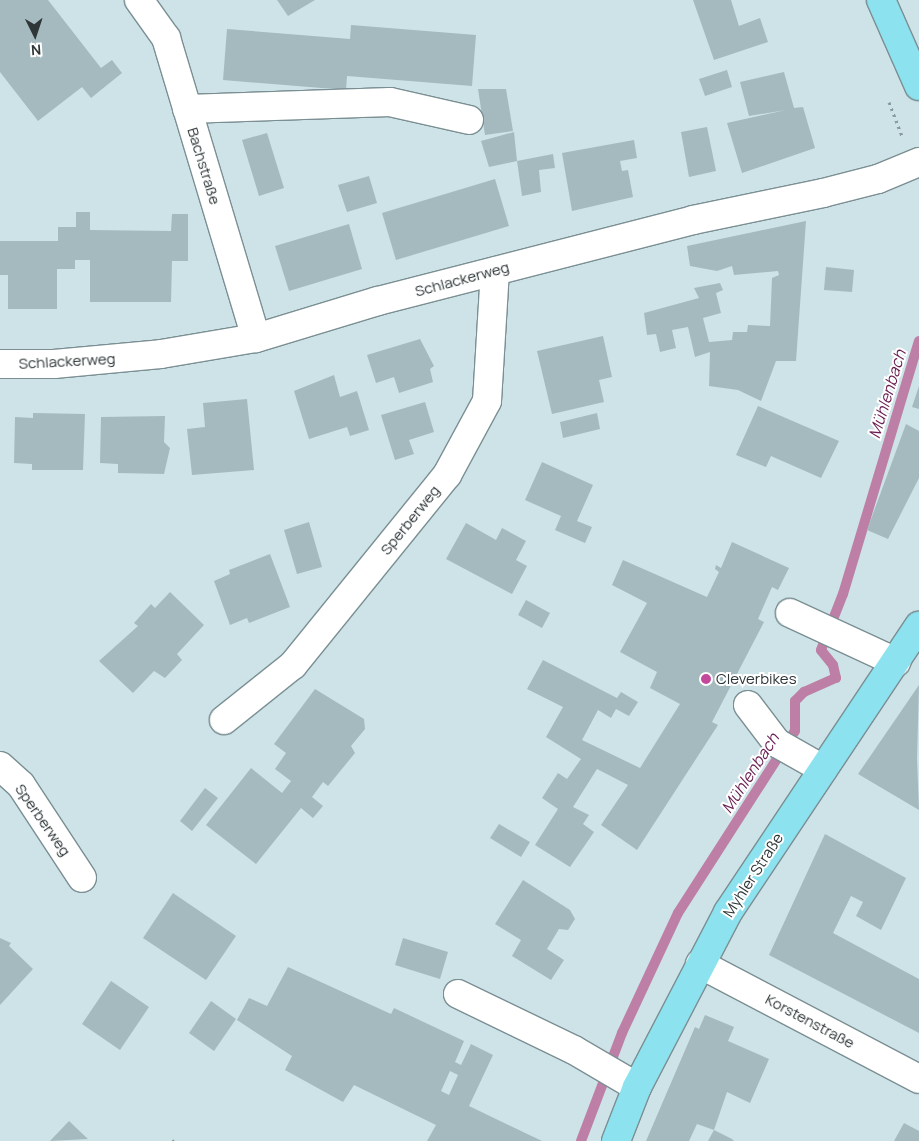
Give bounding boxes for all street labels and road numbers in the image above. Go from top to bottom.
street label: Bachstraße [184,125,224,207]
street label: Schlackerweg [413,258,511,300]
street label: Schlackerweg [18,349,116,373]
street label: Sperberweg [377,482,443,558]
street label: Sperberweg [11,780,75,860]
street label: Myhler Straße [719,830,787,920]
street label: Korstenstraße [762,990,858,1052]

